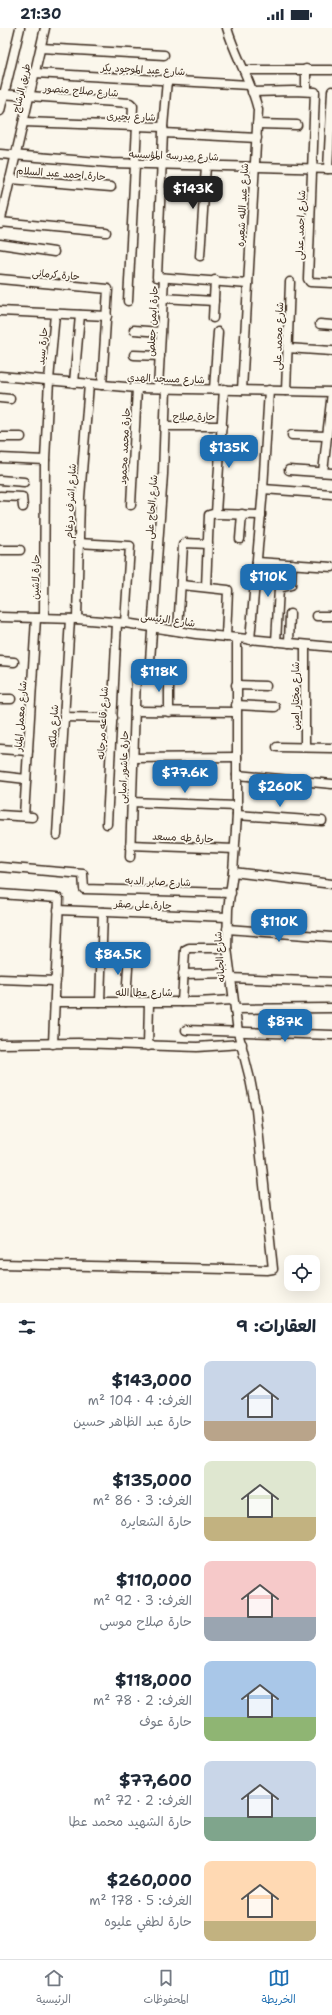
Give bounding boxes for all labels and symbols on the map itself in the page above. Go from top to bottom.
street label: شارع عبد الموجود بكر [99,61,186,79]
street label: طريق الرشاح [10,62,34,114]
street label: شارع صلاح منصور [42,81,119,101]
street label: شارع بحيرى [106,109,156,125]
street label: شارع مدرسه المؤسسه [129,147,219,165]
street label: شارع عبد الله شعيره [234,163,252,247]
street label: حارة احمد عبد السلام [16,164,106,184]
pin: $143K [165,176,221,210]
street label: شارع احمد عدلى [293,189,309,260]
street label: حارة كرمانى [31,266,81,284]
street label: حارة ايمن جعلص [144,285,161,357]
street label: شارع محمد على [271,302,287,370]
street label: حارة سيد [34,326,51,366]
street label: شارع مسجد الهدي [127,371,205,388]
street label: حارة محمد محمود [116,407,133,485]
street label: حارة صلاح [173,410,215,424]
pin: $135K [201,435,257,469]
street label: شارع اشرف درغام [62,463,80,539]
street label: شارع الحاج على [143,474,161,540]
street label: حارة لاشين [29,554,42,600]
pin: $110K [240,564,296,598]
street label: شارع الرئيسى [140,609,196,631]
pin: $118K [131,659,187,693]
street label: شارع مختار امين [289,662,303,730]
street label: شارع معمل المنار [11,680,30,753]
street label: شارع قاعه مرجانه [94,686,112,760]
street label: شارع ملكه [46,704,62,748]
street label: حارة عاشور امبابى [116,730,132,804]
pin: $77.6K [152,760,218,794]
pin: $260K [252,774,308,808]
street label: حارة طه مسعد [152,829,214,846]
street label: شارع صابر الدبه [125,874,191,890]
street label: حارة على صقر [113,897,172,913]
pin: $110K [251,909,307,943]
street label: شارع الجبانه [211,931,229,983]
pin: $84.5K [85,942,151,976]
street label: شارع عطا الله [116,986,173,1000]
pin: $87K [261,1009,309,1043]

